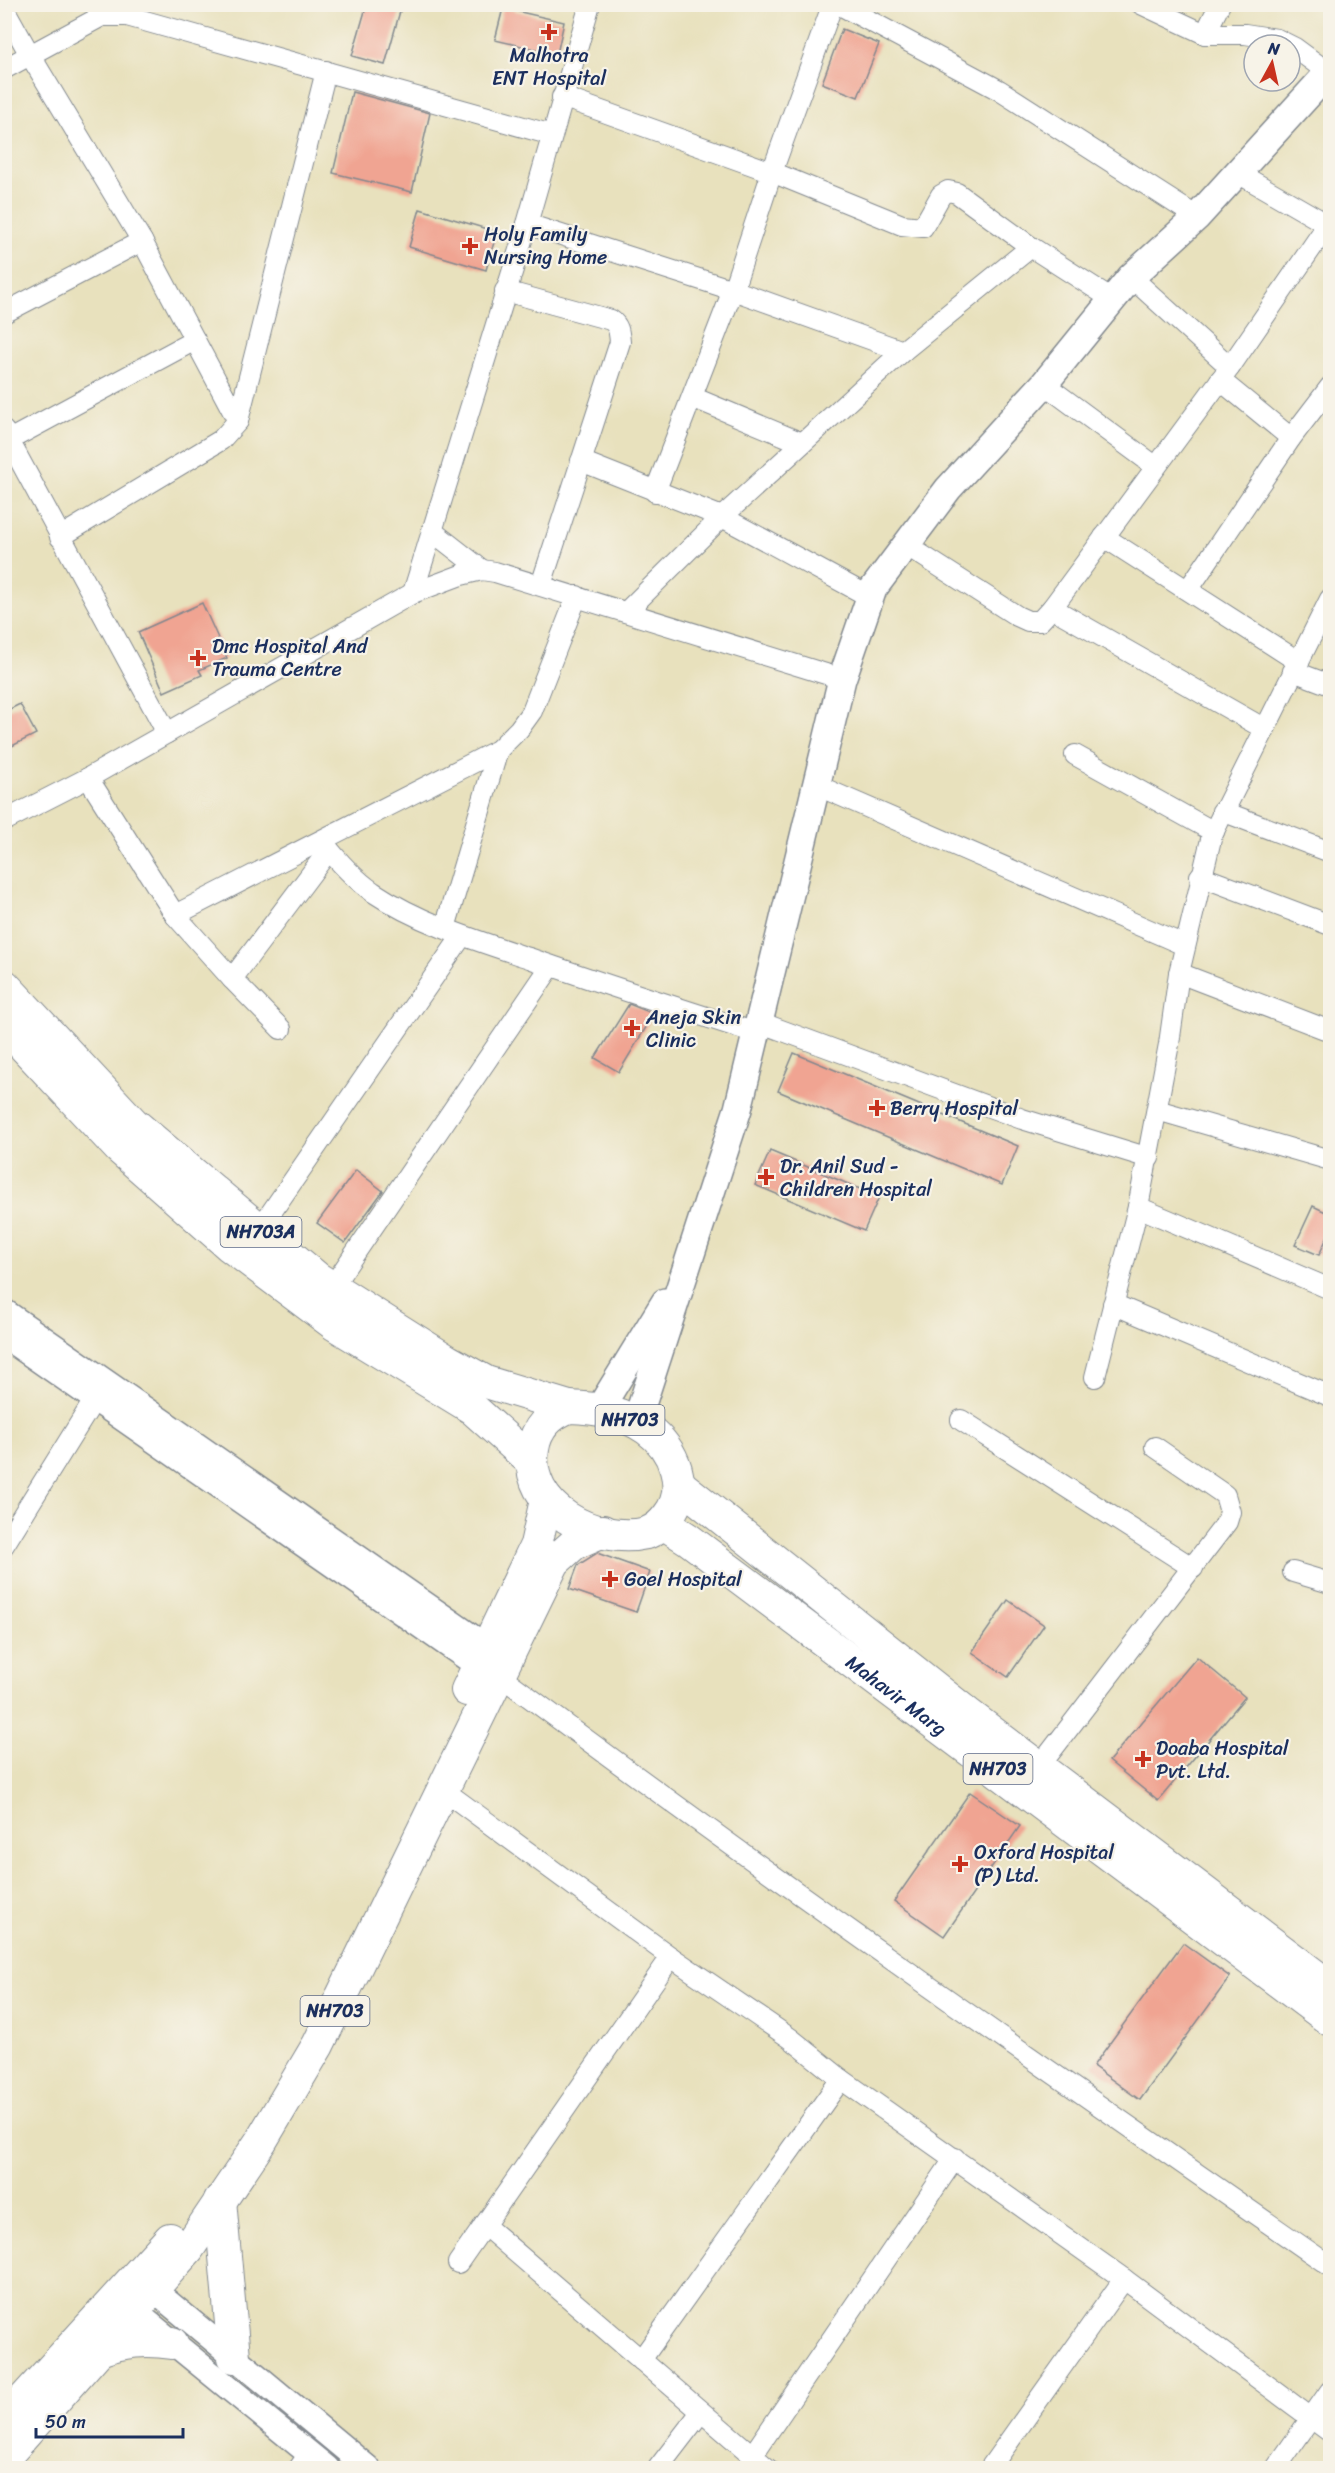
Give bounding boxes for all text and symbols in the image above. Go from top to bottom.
marker: Malhotra ENT Hospital [540,23,558,41]
north arrow [1242,33,1302,93]
text: N [1266,33,1282,64]
place label: Malhotra ENT Hospital [492,38,607,96]
place label: Holy Family Nursing Home [484,217,607,275]
marker: Holy Family Nursing Home [461,237,479,255]
place label: Dmc Hospital And Trauma Centre [212,629,369,687]
marker: Dmc Hospital And Trauma Centre [189,649,207,667]
place label: Aneja Skin Clinic [645,1000,742,1058]
marker: Aneja Skin Clinic [623,1019,641,1037]
place label: Berry Hospital [890,1091,1019,1126]
marker: Berry Hospital [868,1099,886,1117]
place label: Dr. Anil Sud - Children Hospital [780,1149,932,1207]
marker: Dr. Anil Sud - Children Hospital [757,1168,775,1186]
road number: NH703A [220,1217,302,1247]
road number: NH703 [596,1405,664,1435]
place label: Goel Hospital [624,1562,743,1597]
marker: Goel Hospital [601,1570,619,1588]
street label: Mahavir Marg [838,1645,955,1745]
place label: Doaba Hospital Pvt. Ltd. [1156,1731,1290,1789]
marker: Doaba Hospital Pvt. Ltd. [1134,1750,1152,1768]
road number: NH703 [964,1754,1032,1784]
place label: Oxford Hospital (P) Ltd. [974,1835,1115,1893]
marker: Oxford Hospital (P) Ltd. [951,1855,969,1873]
road number: NH703 [300,1996,370,2026]
scale bar [36,2401,183,2439]
text: 50 m [45,2406,86,2438]

